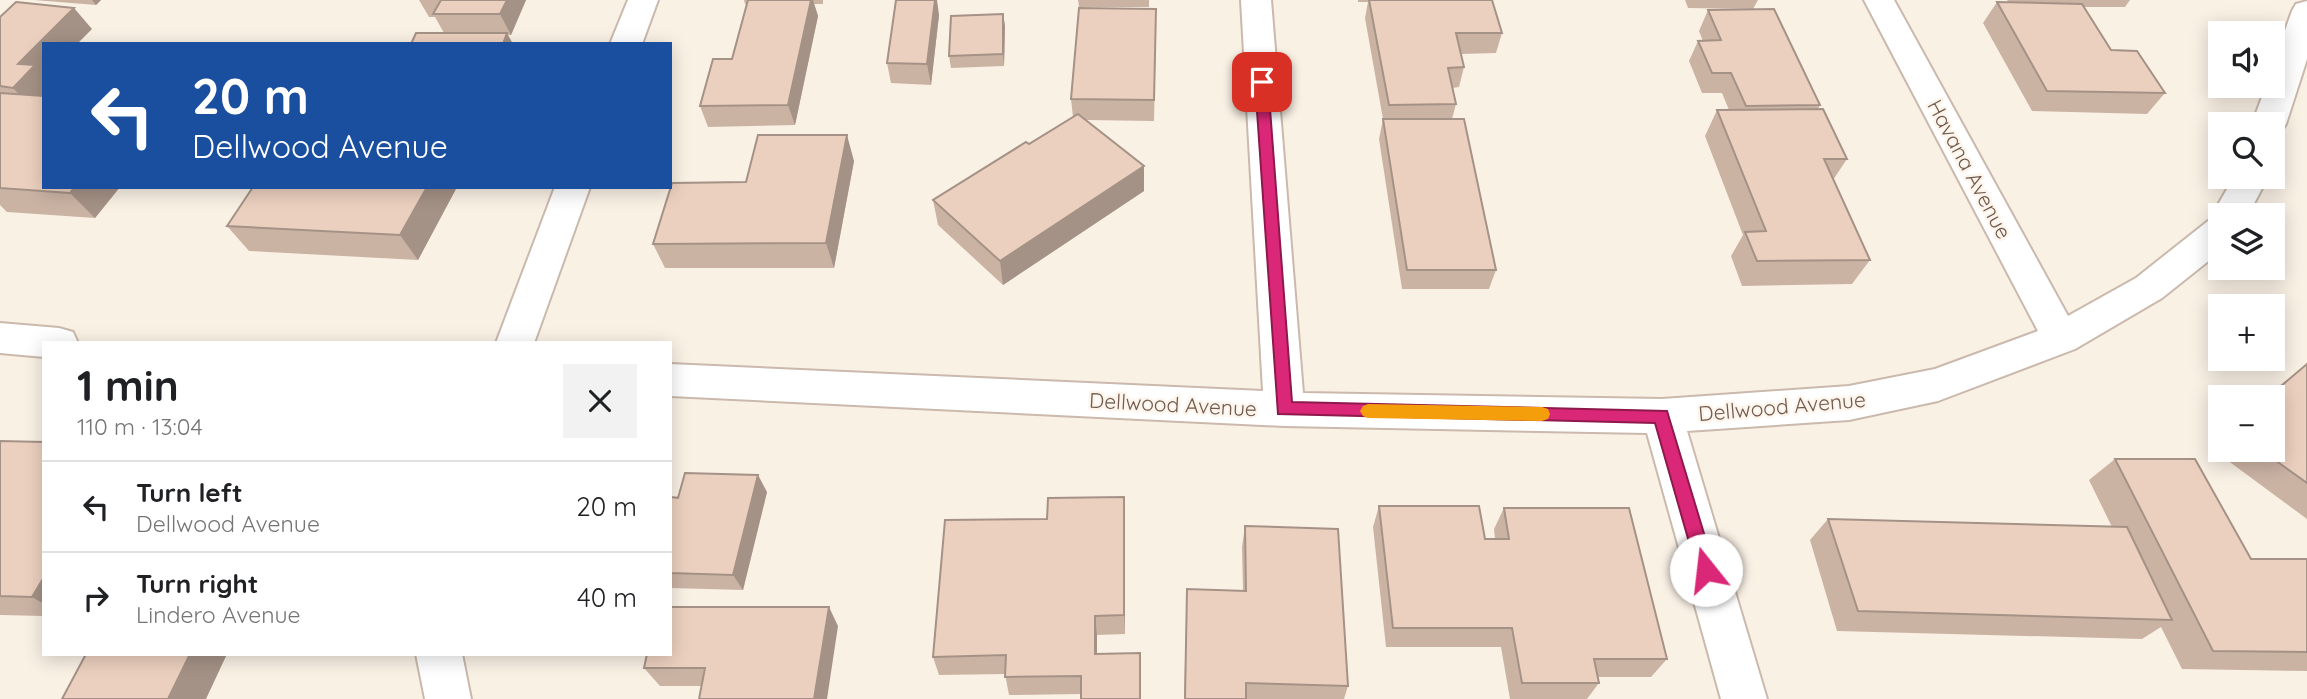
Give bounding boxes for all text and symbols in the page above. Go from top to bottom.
map controls [2208,21,2285,462]
button: sound [2208,21,2285,98]
pin [1232,52,1292,112]
icon: arrive [1243,63,1281,101]
text: 20 m [192,65,309,126]
icon: left [77,70,168,161]
street label: Havana Avenue [1922,95,2018,243]
button: search [2208,112,2285,189]
text: Dellwood Avenue [192,126,448,166]
button: layers [2208,203,2285,280]
button: + [2208,294,2285,371]
text: 1 min [77,359,179,412]
button: close [563,364,637,438]
button: − [2208,385,2285,462]
street label: Dellwood Avenue [1697,386,1867,426]
street label: Dellwood Avenue [1088,387,1258,421]
text: 110 m · 13:04 [77,412,203,441]
text: Turn left [136,476,243,509]
icon: left [77,488,115,526]
text: 20 m [576,490,637,523]
text: Dellwood Avenue [136,509,320,538]
position arrow [1669,533,1743,607]
text: Turn right [136,567,258,600]
icon: right [77,579,115,617]
text: 40 m [577,581,637,614]
text: Lindero Avenue [136,600,301,629]

